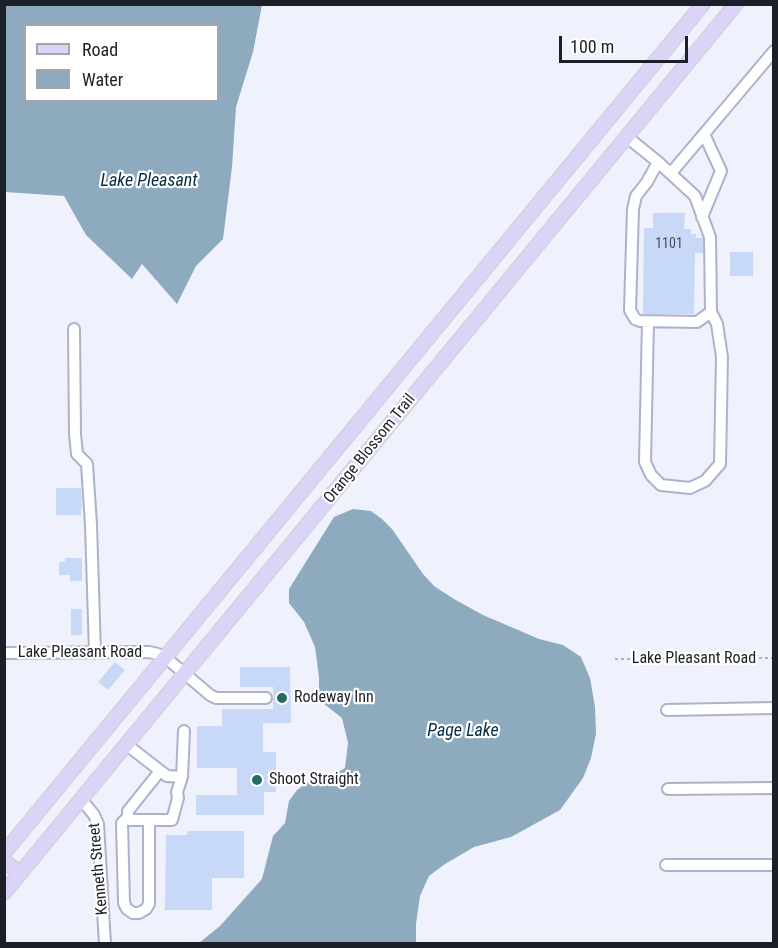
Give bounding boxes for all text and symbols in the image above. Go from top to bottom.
legend [24,24,219,102]
scale bar [562,24,691,62]
text: 100 m [570,36,614,57]
text: Road [82,39,118,60]
text: Water [82,69,123,90]
water label: Lake Pleasant [101,170,197,192]
house number: 1101 [655,236,683,252]
street label: Orange Blossom Trail [320,391,420,507]
street label: Lake Pleasant Road [18,643,142,663]
street label: Lake Pleasant Road [632,649,756,669]
place label: Rodeway Inn [294,688,374,708]
marker: Rodeway Inn [275,691,289,705]
water label: Page Lake [427,720,499,742]
place label: Shoot Straight [269,770,359,790]
marker: Shoot Straight [250,773,264,787]
street label: Kenneth Street [85,822,113,916]

